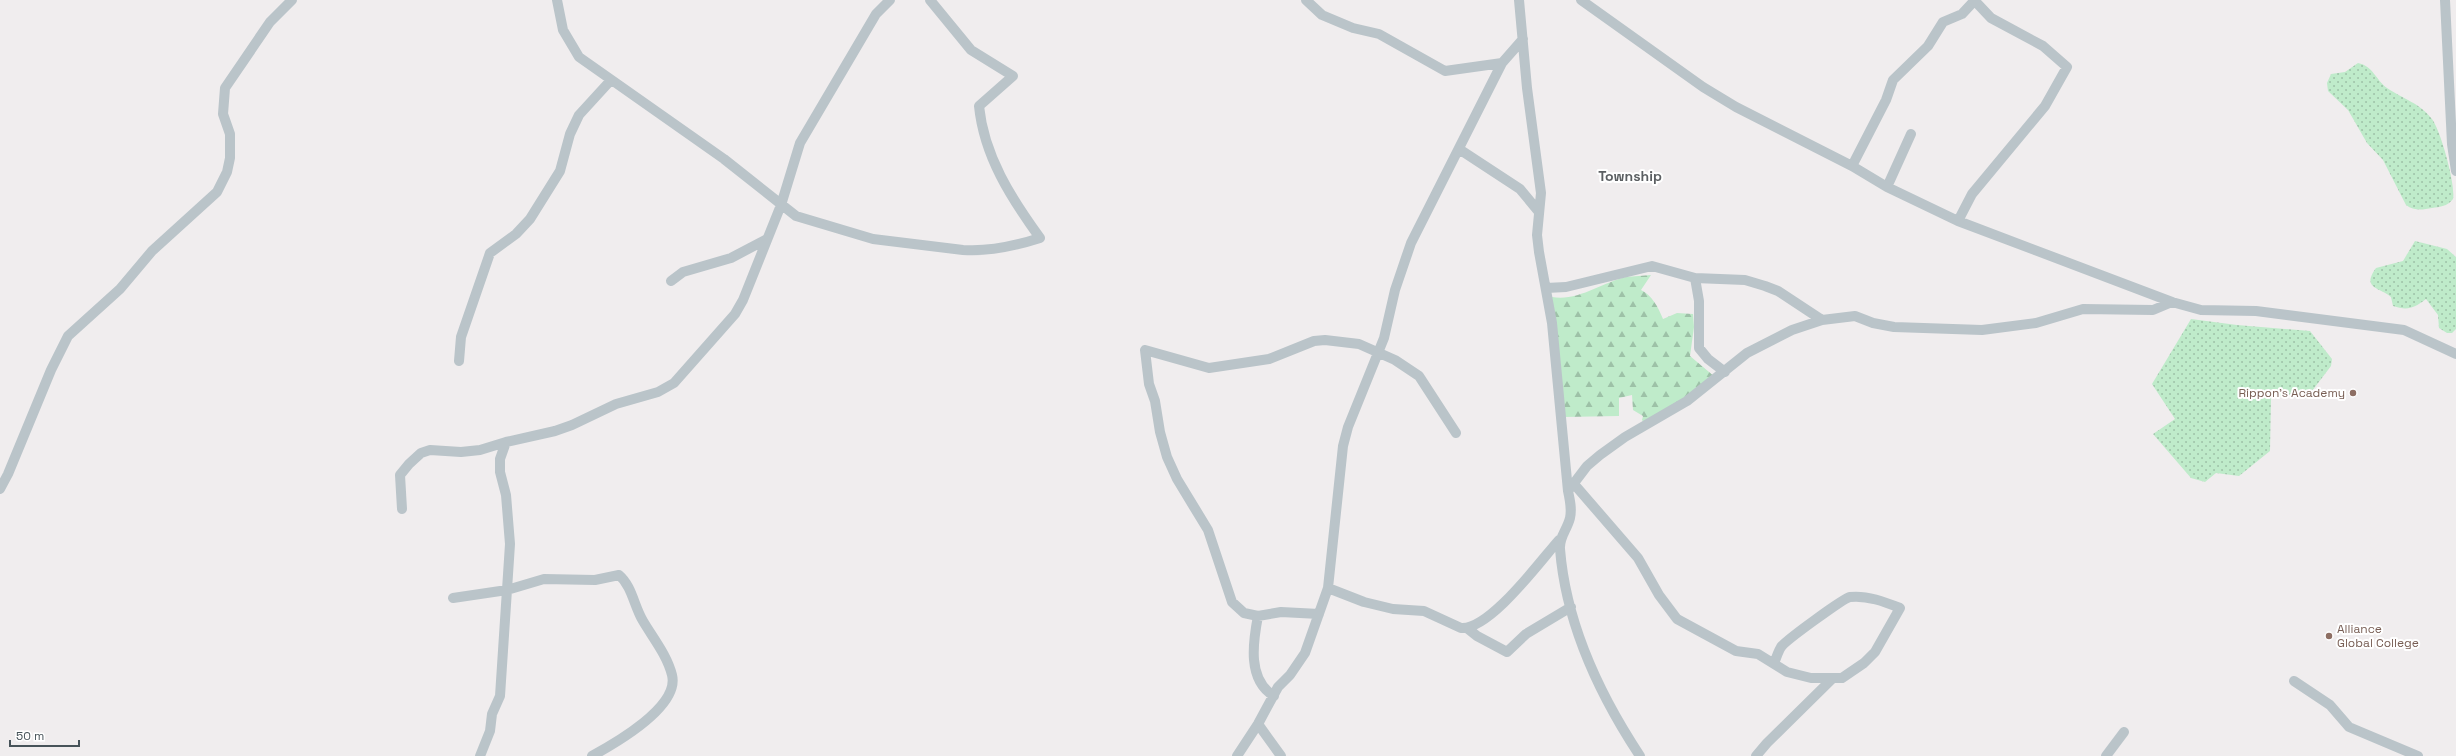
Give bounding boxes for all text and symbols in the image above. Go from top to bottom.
district label: Township [1598,167,1662,185]
place label: Rippon's Academy [2239,385,2345,401]
marker: Rippon's Academy [2348,388,2358,398]
place label: Alliance Global College [2337,621,2419,651]
marker: Alliance Global College [2324,631,2334,641]
scale bar [10,722,79,748]
text: 50 m [16,728,44,744]

